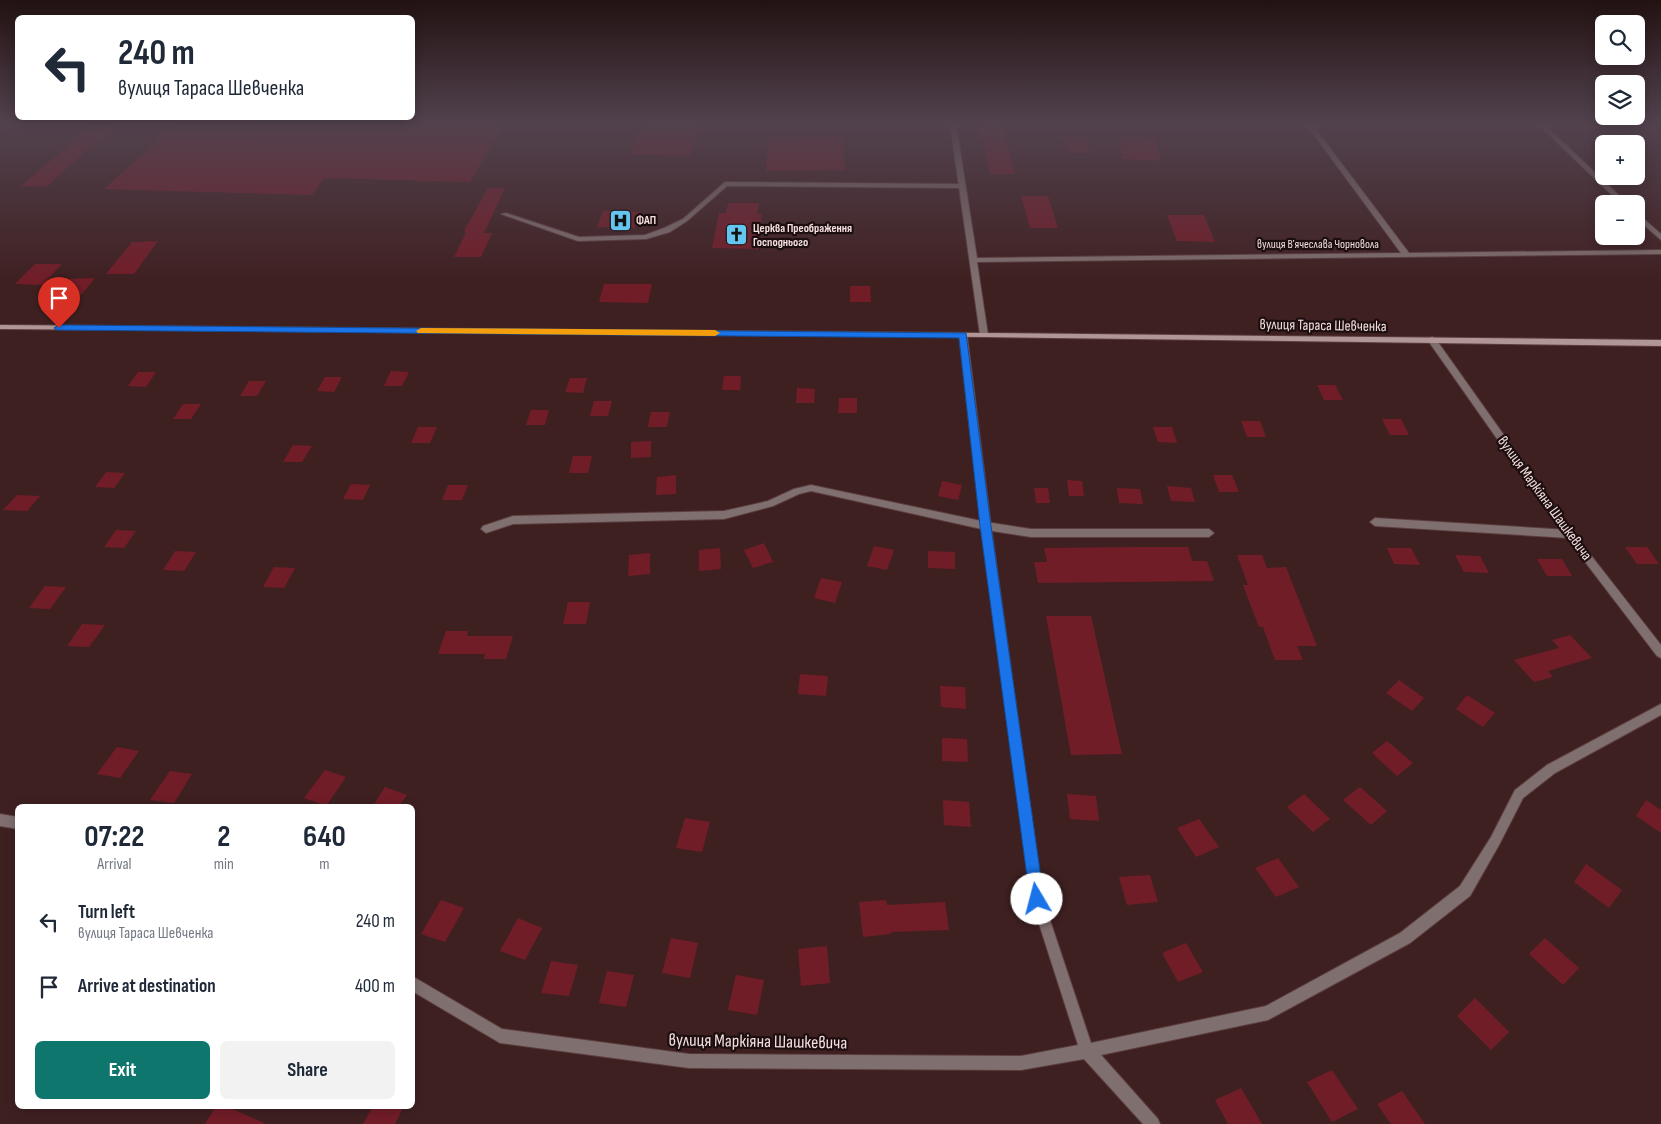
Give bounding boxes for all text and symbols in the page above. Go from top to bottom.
map controls [1595,15,1645,245]
button: search [1595,15,1645,65]
text: 240 m [118,32,195,75]
icon: left [35,35,100,100]
text: вулиця Тараса Шевченка [118,75,304,102]
button: layers [1595,75,1645,125]
button: + [1595,135,1645,185]
button: − [1595,195,1645,245]
hospital icon: ФАП [608,208,632,232]
place label: ФАП [636,213,656,228]
place label: Церква Преображення Господнього [753,221,852,250]
church icon: Церква Преображення Господнього [725,223,749,247]
street label: вулиця Вʼячеслава Чорновола [1257,237,1379,252]
pin [38,277,80,328]
icon: arrive [45,284,73,312]
street label: вулиця Тараса Шевченка [1259,315,1387,336]
street label: вулиця Маркіяна Шашкевича [1493,432,1596,564]
text: 07:22 [84,819,144,855]
text: 2 [217,819,230,855]
text: 640 [303,819,346,855]
text: Arrival [97,855,132,874]
text: min [214,855,234,874]
text: m [319,855,330,874]
position arrow [1010,872,1062,924]
text: Turn left [78,901,135,924]
icon: left [35,908,63,936]
text: 240 m [356,910,395,933]
text: вулиця Тараса Шевченка [78,924,214,943]
icon: arrive [35,973,63,1001]
text: Arrive at destination [78,975,216,998]
text: 400 m [355,975,395,998]
street label: вулиця Маркіяна Шашкевича [668,1029,848,1054]
button: Exit [35,1041,210,1099]
button: Share [220,1041,395,1099]

